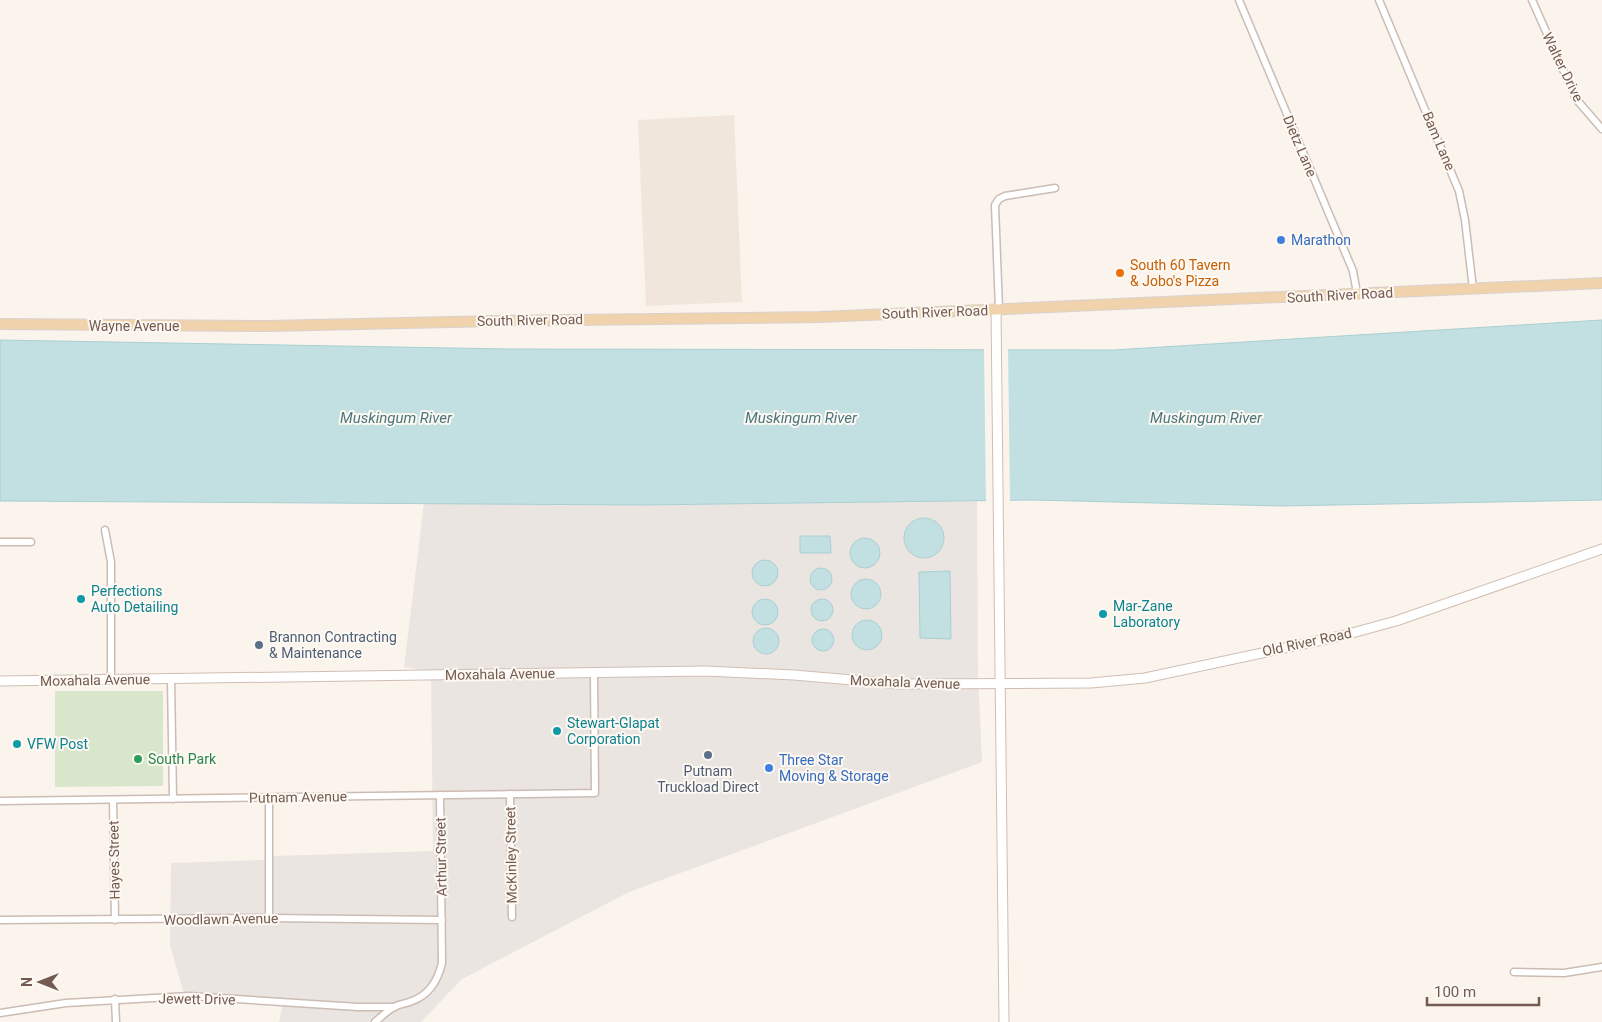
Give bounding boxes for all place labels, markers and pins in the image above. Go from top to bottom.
place label: Marathon [1291,232,1351,248]
marker: Marathon [1275,234,1287,246]
place label: South 60 Tavern & Jobo's Pizza [1130,257,1230,289]
marker: South 60 Tavern & Jobo's Pizza [1114,267,1126,279]
place label: Perfections Auto Detailing [91,583,178,615]
marker: Perfections Auto Detailing [75,593,87,605]
place label: Mar-Zane Laboratory [1113,598,1180,630]
marker: Mar-Zane Laboratory [1097,608,1109,620]
place label: Brannon Contracting & Maintenance [269,629,397,661]
marker: Brannon Contracting & Maintenance [253,639,265,651]
place label: Stewart-Glapat Corporation [567,715,660,747]
marker: Stewart-Glapat Corporation [551,725,563,737]
place label: VFW Post [27,736,88,752]
marker: VFW Post [11,738,23,750]
marker: Putnam Truckload Direct [702,749,714,761]
place label: South Park [148,751,217,767]
place label: Three Star Moving & Storage [779,752,889,784]
marker: South Park [132,753,144,765]
marker: Three Star Moving & Storage [763,762,775,774]
place label: Putnam Truckload Direct [657,763,759,795]

